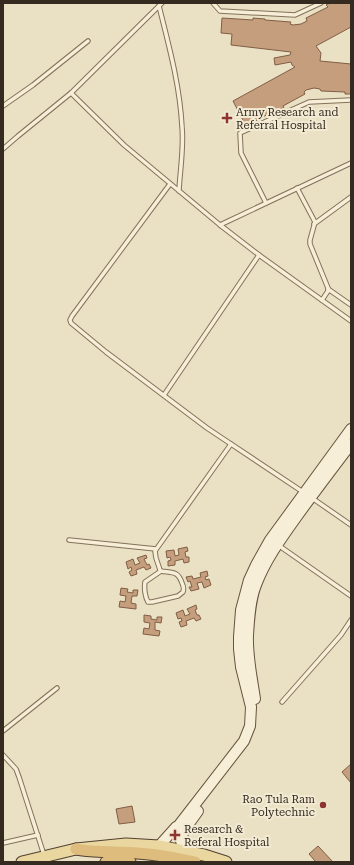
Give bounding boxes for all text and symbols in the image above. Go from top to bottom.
place label: Army Research and Referral Hospital [236,106,339,132]
marker: Army Research and Referral Hospital [221,112,233,124]
place label: Rao Tula Ram Polytechnic [242,793,315,819]
marker: Rao Tula Ram Polytechnic [318,800,328,810]
place label: Research & Referal Hospital [184,823,270,849]
marker: Research & Referal Hospital [169,829,181,841]

